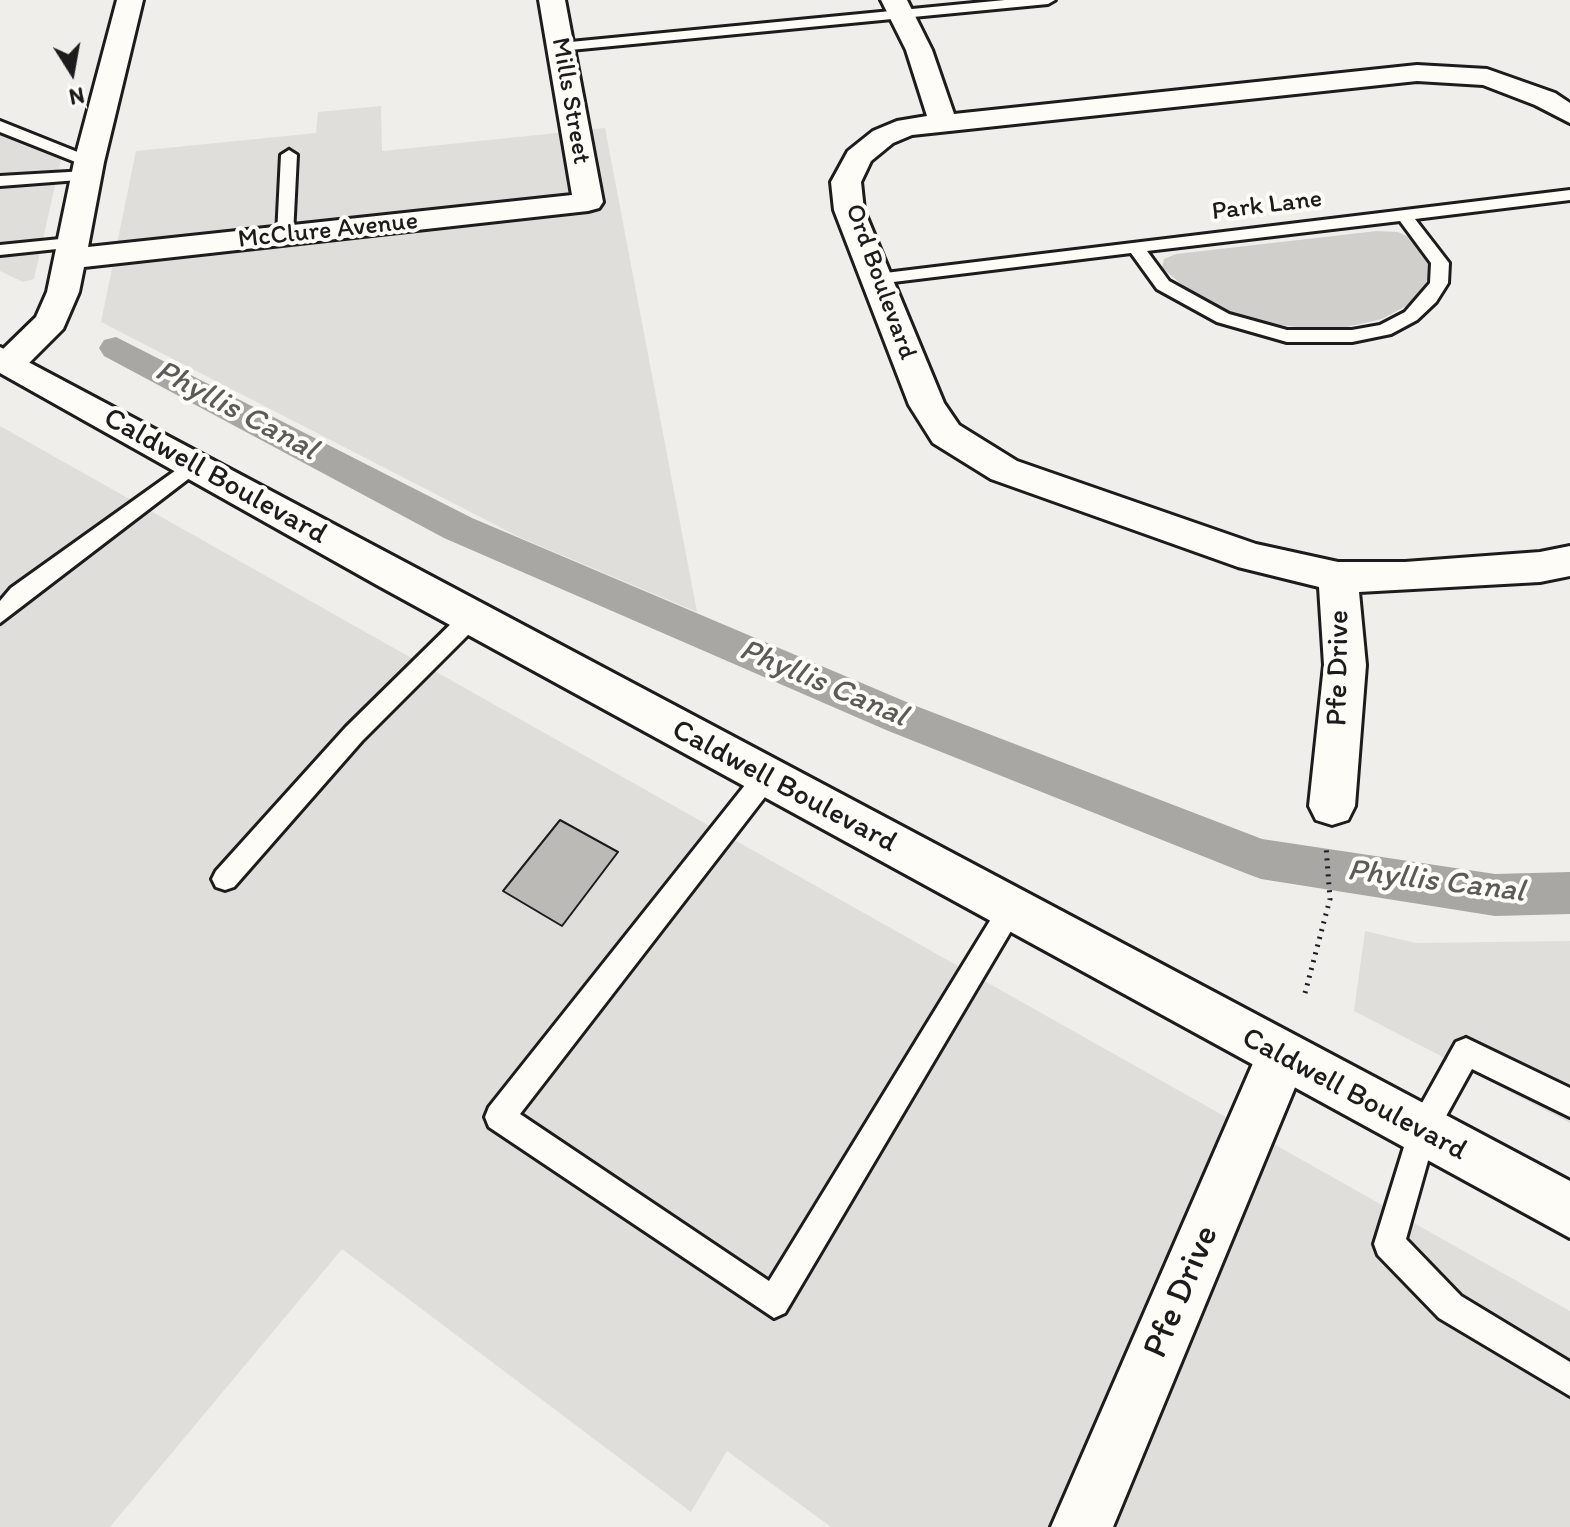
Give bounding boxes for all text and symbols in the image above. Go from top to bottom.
north arrow [32,32,112,112]
street label: Mills Street [544,35,596,167]
text: N [67,81,87,111]
street label: Park Lane [1210,184,1324,228]
street label: Ord Boulevard [837,200,923,364]
street label: McClure Avenue [236,206,420,256]
water label: Phyllis Canal [148,352,324,470]
street label: Caldwell Boulevard [97,401,333,553]
street label: Pfe Drive [1320,609,1358,727]
water label: Phyllis Canal [733,631,913,737]
street label: Caldwell Boulevard [665,712,903,862]
water label: Phyllis Canal [1345,852,1527,912]
street label: Caldwell Boulevard [1235,1020,1473,1170]
street label: Pfe Drive [1135,1219,1229,1365]

